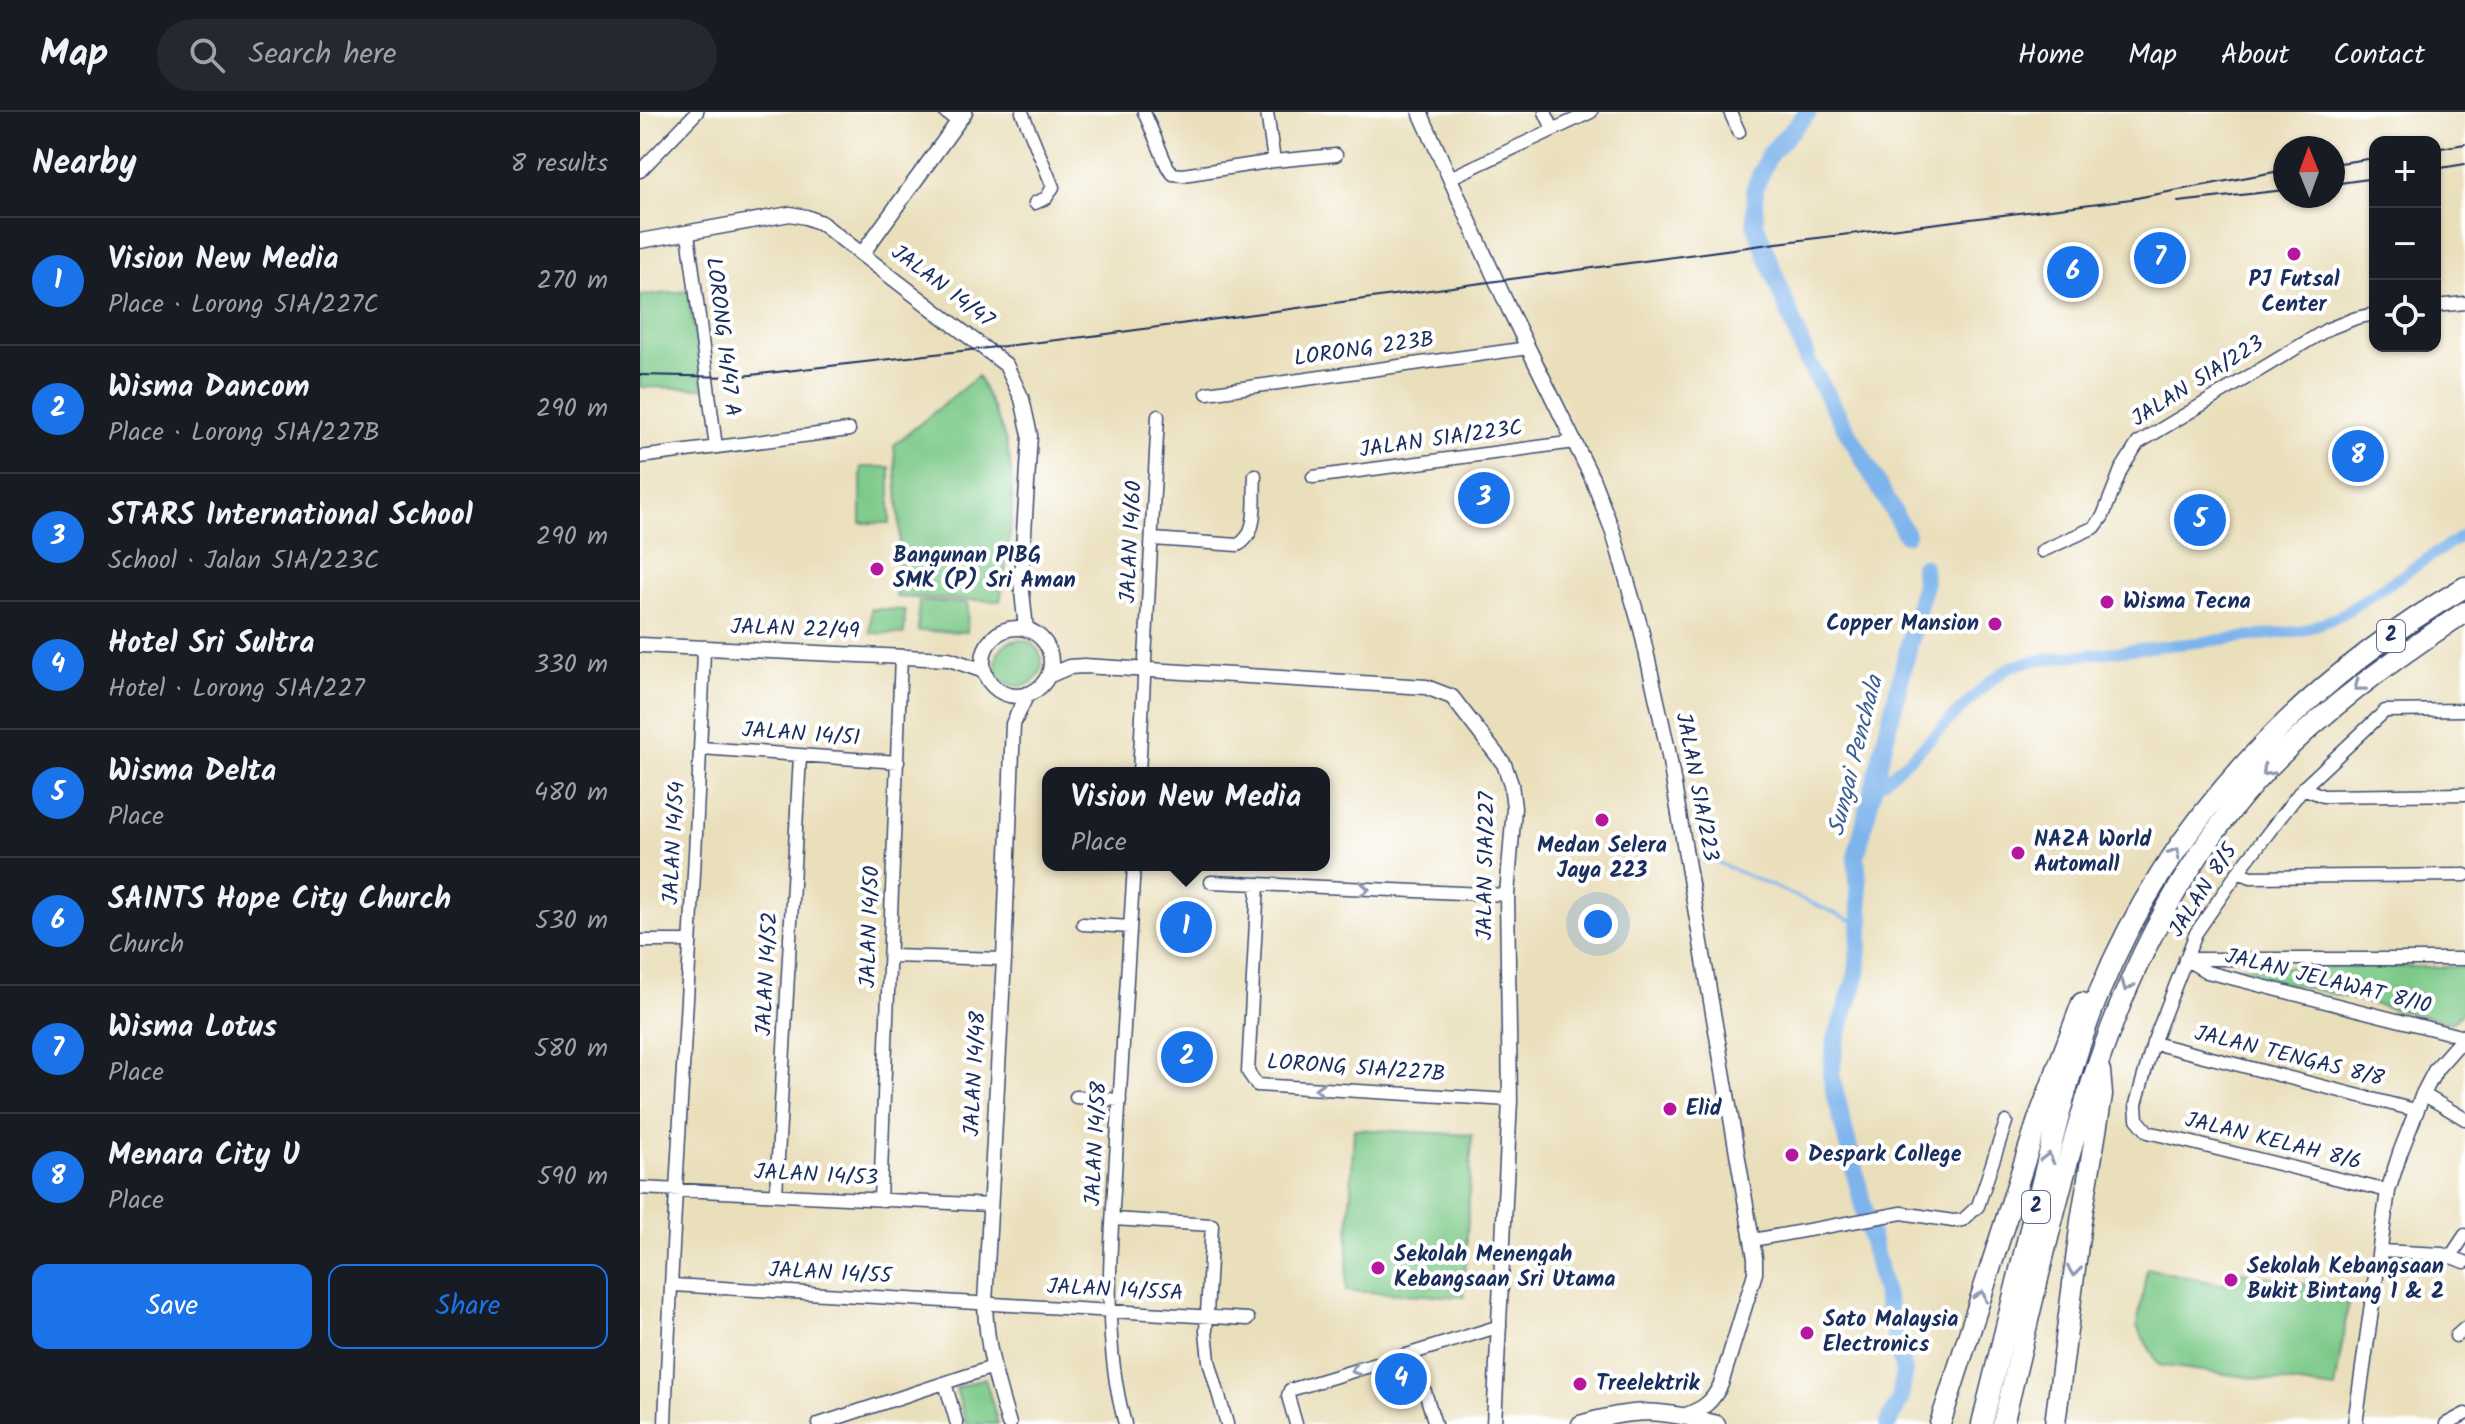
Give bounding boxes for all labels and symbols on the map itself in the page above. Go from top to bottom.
north arrow [2273,136,2345,208]
pin: 7 [2134,228,2186,288]
street label: JALAN 14/47 [883,236,1002,338]
pin: 6 [2047,242,2099,302]
marker: PJ Futsal Center [2285,245,2303,263]
street label: LORONG 14/47 A [695,255,749,419]
place label: PJ Futsal Center [2248,263,2340,323]
street label: LORONG 223B [1292,323,1436,377]
street label: JALAN 51A/223 [2125,327,2271,437]
street label: JALAN 51A/223C [1357,411,1525,469]
pin: 8 [2332,426,2384,486]
pin: 3 [1458,468,1510,528]
street label: JALAN 14/60 [1111,480,1153,604]
pin: 5 [2174,490,2226,550]
place label: Bangunan PIBG SMK (P) Sri Aman [893,539,1076,599]
marker: Bangunan PIBG SMK (P) Sri Aman [868,560,886,578]
place label: Wisma Tecna [2123,585,2251,620]
marker: Wisma Tecna [2098,593,2116,611]
place label: Copper Mansion [1826,607,1979,642]
street label: JALAN 22/49 [730,610,860,650]
marker: Copper Mansion [1986,615,2004,633]
road number: 2 [2377,620,2405,652]
water label: Sungai Penchala [1817,670,1895,840]
one-way arrow [2354,677,2369,691]
street label: JALAN 51A/223 [1664,710,1728,864]
street label: JALAN 14/51 [741,713,861,757]
one-way arrow [2261,762,2276,776]
street label: JALAN 14/54 [654,780,696,906]
street label: JALAN 51A/227 [1468,791,1506,940]
marker: Medan Selera Jaya 223 [1593,811,1611,829]
place label: NAZA World Automall [2034,823,2152,883]
place label: Medan Selera Jaya 223 [1537,829,1667,889]
street label: JALAN 8/5 [2161,836,2248,945]
marker: NAZA World Automall [2009,844,2027,862]
one-way arrow [2165,847,2180,861]
street label: JALAN 14/50 [851,865,891,989]
one-way arrow [1358,880,1371,897]
pin: 1 [1160,897,1212,957]
your location [1578,904,1618,944]
street label: JALAN 14/52 [747,911,789,1037]
street label: JALAN JELAWAT 8/10 [2221,939,2435,1025]
one-way arrow [2120,978,2137,992]
street label: JALAN 14/48 [955,1010,997,1137]
street label: JALAN TENGAS 8/8 [2191,1017,2388,1098]
pin: 2 [1161,1027,1213,1087]
street label: LORONG 51A/227B [1266,1045,1446,1093]
street label: JALAN 14/58 [1076,1080,1118,1207]
one-way arrow [1313,1081,1326,1098]
place label: Elid [1686,1092,1723,1127]
marker: Elid [1661,1100,1679,1118]
street label: JALAN KELAH 8/6 [2181,1103,2365,1181]
place label: Despark College [1808,1138,1962,1173]
marker: Despark College [1783,1146,1801,1164]
one-way arrow [2039,1152,2056,1166]
street label: JALAN 14/53 [753,1155,879,1197]
road number: 2 [2022,1191,2050,1223]
place label: Sekolah Menengah Kebangsaan Sri Utama [1394,1238,1616,1298]
place label: Sekolah Kebangsaan Bukit Bintang 1 & 2 [2247,1250,2444,1310]
street label: JALAN 14/55 [768,1253,894,1295]
marker: Sekolah Menengah Kebangsaan Sri Utama [1369,1259,1387,1277]
one-way arrow [2066,1265,2083,1278]
street label: JALAN 14/55A [1046,1270,1184,1312]
marker: Sekolah Kebangsaan Bukit Bintang 1 & 2 [2222,1271,2240,1289]
one-way arrow [1971,1290,1987,1304]
place label: Sato Malaysia Electronics [1823,1303,1958,1363]
marker: Sato Malaysia Electronics [1798,1324,1816,1342]
pin: 4 [1375,1349,1427,1409]
one-way arrow [1350,1361,1364,1377]
place label: Treelektrik [1596,1367,1700,1402]
marker: Treelektrik [1571,1375,1589,1393]

